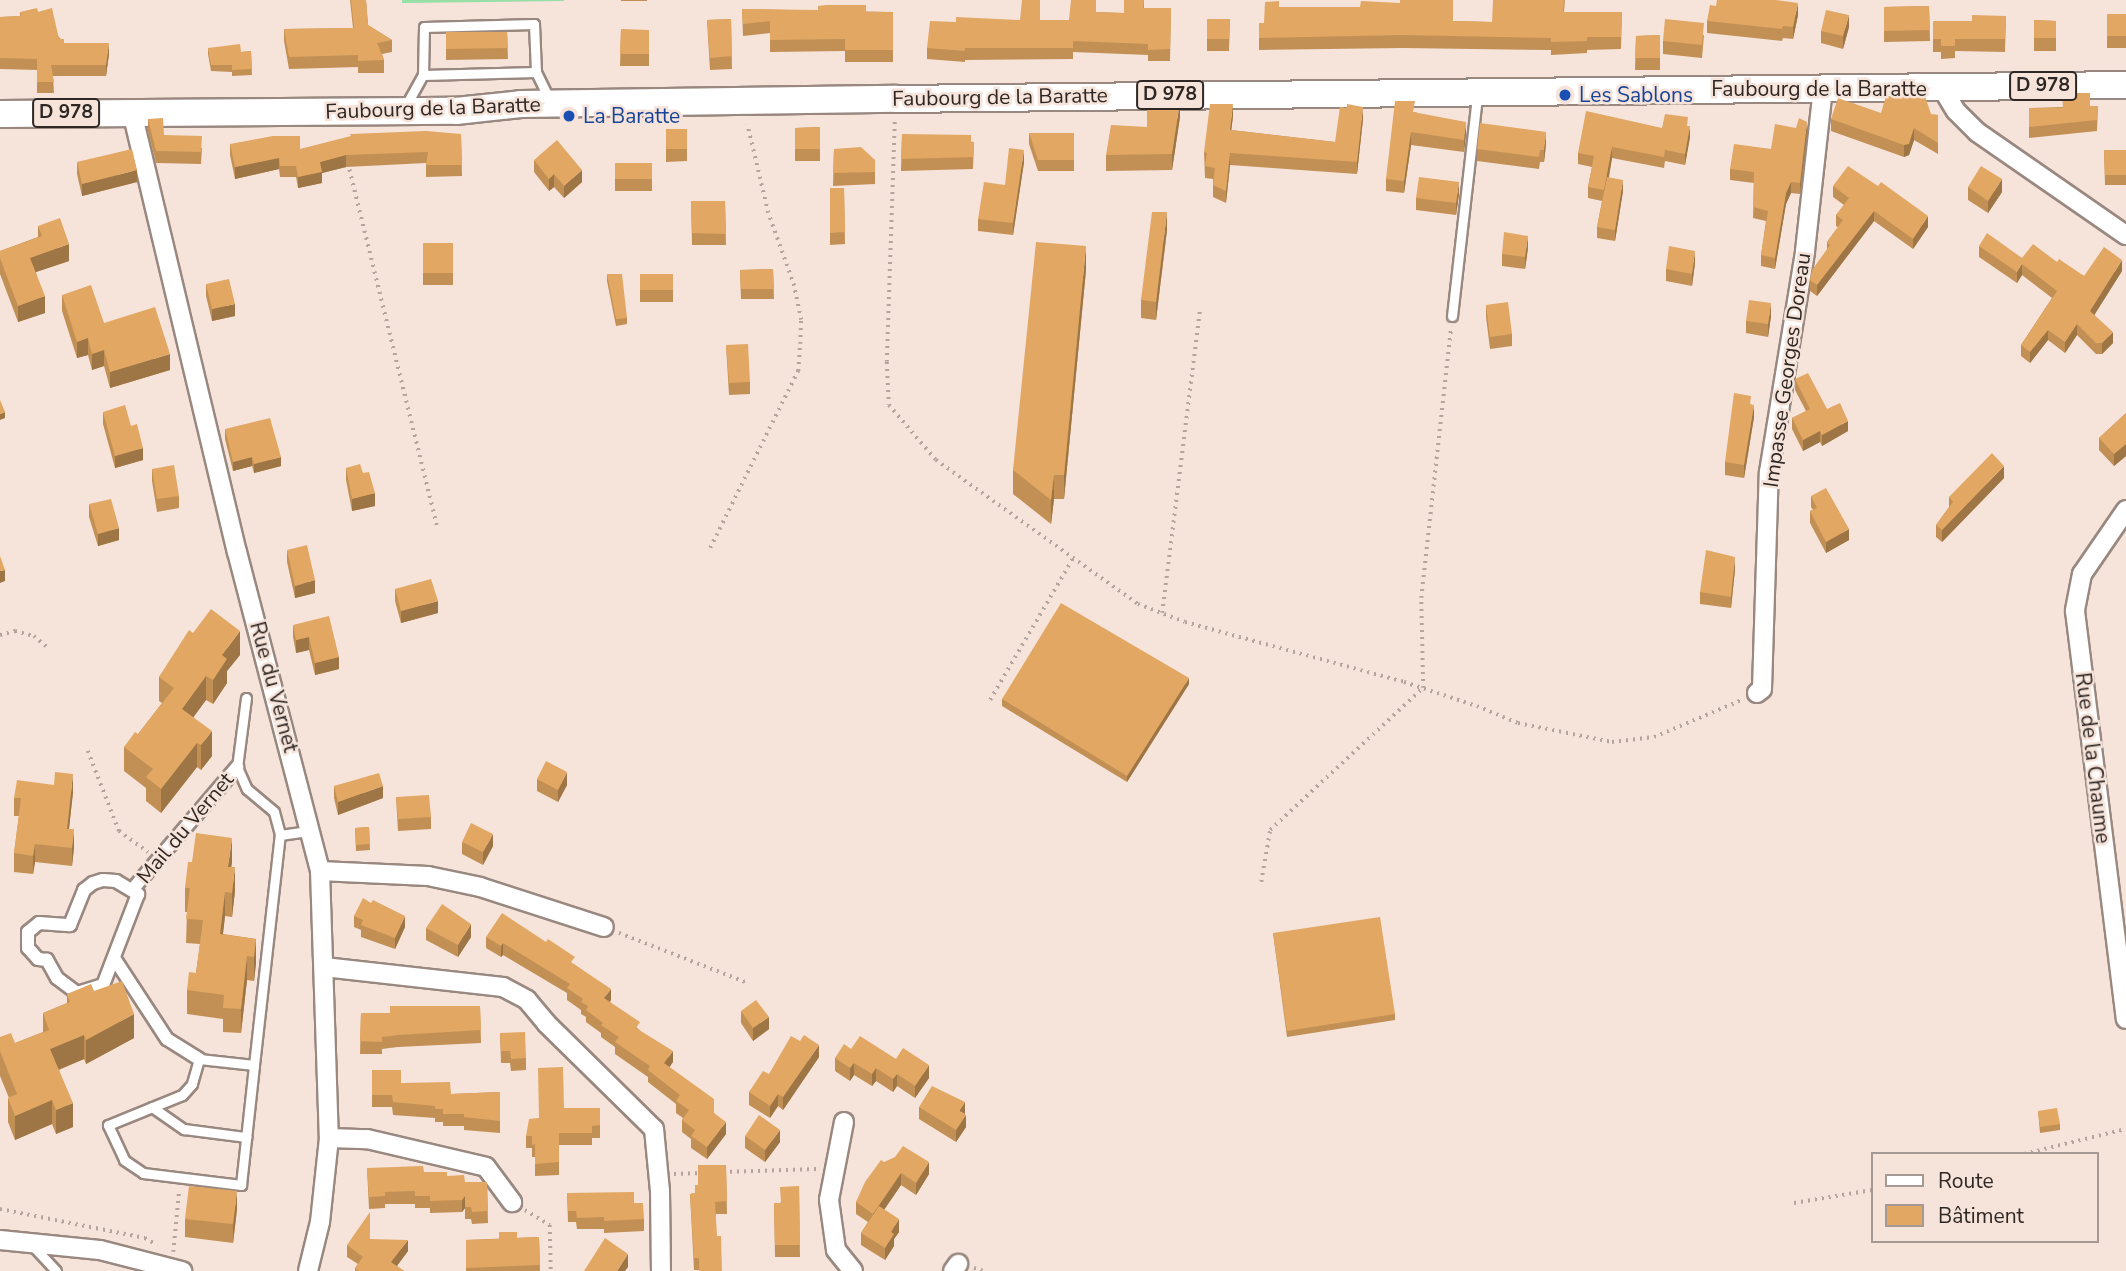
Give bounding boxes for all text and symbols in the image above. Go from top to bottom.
road number: D 978 [2008,71,2078,102]
street label: Faubourg de la Baratte [1711,76,1927,102]
road number: D 978 [1135,80,1205,110]
place label: Les Sablons [1579,82,1693,108]
street label: Faubourg de la Baratte [892,83,1108,111]
marker: Les Sablons [1557,87,1573,103]
street label: Faubourg de la Baratte [325,92,541,124]
road number: D 978 [31,97,101,128]
place label: La Baratte [583,103,680,129]
marker: La Baratte [561,108,577,124]
street label: Impasse Georges Doreau [1758,251,1816,489]
street label: Rue du Vernet [244,619,304,755]
street label: Rue de la Chaume [2070,671,2116,845]
street label: Mail du Vernet [131,767,239,889]
legend [1870,1152,2098,1243]
text: Route [1938,1167,1994,1195]
text: Bâtiment [1938,1202,2024,1230]

